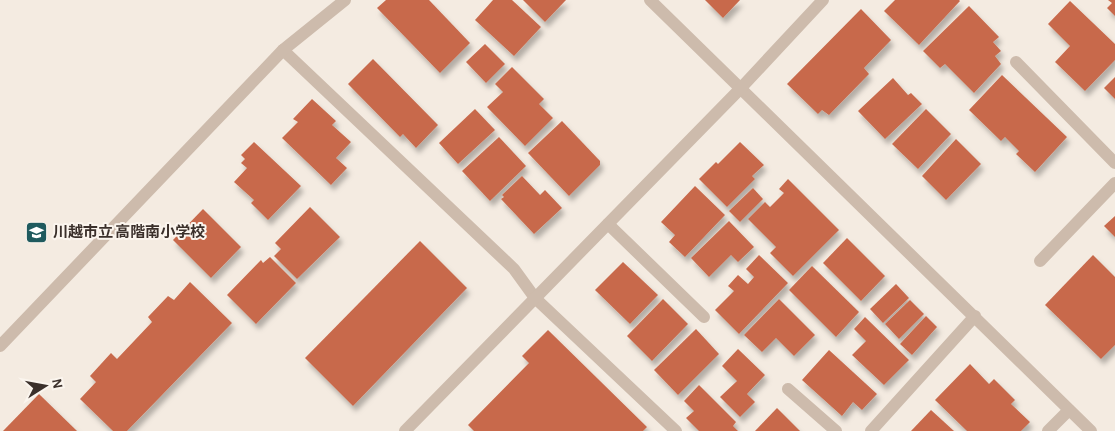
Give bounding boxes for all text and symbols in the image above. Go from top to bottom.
school or university icon: 川越市立 高階南小学校 [25,220,49,244]
place label: 川越市立 高階南小学校 [53,223,205,240]
north arrow [20,361,70,411]
text: N [49,378,65,390]

